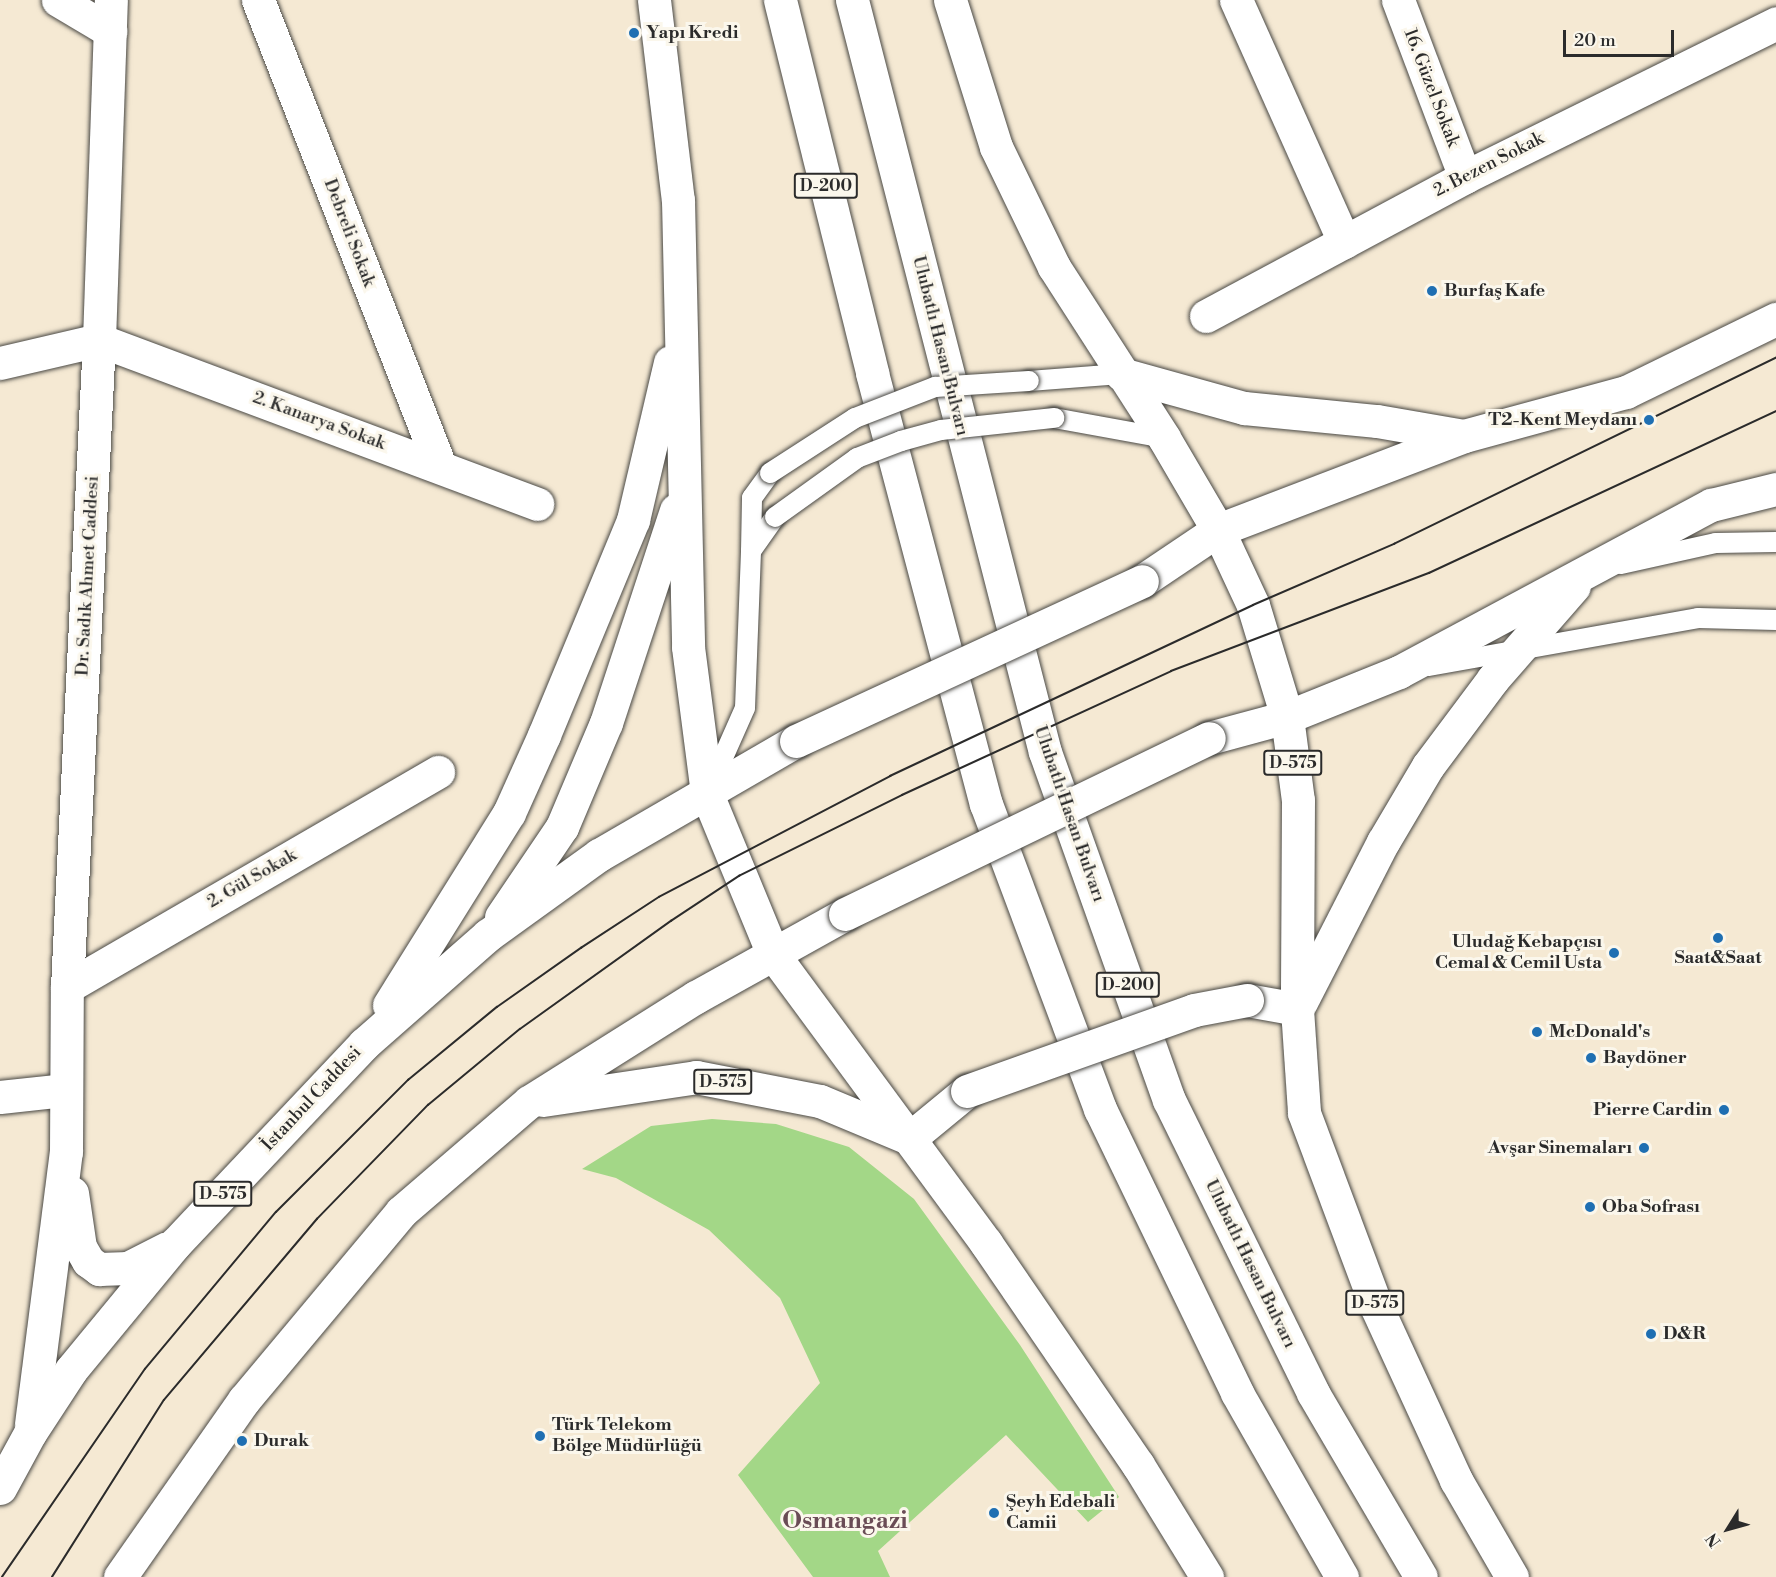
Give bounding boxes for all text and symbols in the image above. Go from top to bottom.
scale bar [1566,18,1677,56]
place label: Yapı Kredi [646,22,739,44]
marker: Yapı Kredi [627,26,641,40]
street label: 16. Güzel Sokak [1399,26,1463,150]
text: 20 m [1574,29,1616,52]
street label: 2. Bezen Sokak [1430,128,1548,202]
road number: D-200 [793,173,859,199]
street label: Debreli Sokak [318,176,380,290]
street label: Ulubatlı Hasan Bulvarı [907,254,973,438]
place label: Burfaş Kafe [1444,280,1545,302]
marker: Burfaş Kafe [1425,284,1439,298]
street label: 2. Kanarya Sokak [250,387,388,455]
place label: T2-Kent Meydanı [1488,409,1637,431]
marker: T2-Kent Meydanı [1642,413,1656,427]
street label: Dr. Sadık Ahmet Caddesi [72,475,104,677]
street label: Ulubatlı Hasan Bulvarı [1029,723,1109,905]
road number: D-575 [1263,750,1323,776]
street label: 2. Gül Sokak [204,845,300,913]
marker: Saat&Saat [1711,931,1725,945]
place label: Uludağ Kebapçısı Cemal & Cemil Usta [1435,932,1602,974]
marker: Uludağ Kebapçısı Cemal & Cemil Usta [1607,946,1621,960]
place label: Saat&Saat [1674,947,1762,969]
road number: D-200 [1095,972,1161,998]
place label: McDonald's [1549,1021,1650,1043]
marker: McDonald's [1530,1025,1544,1039]
street label: İstanbul Caddesi [258,1042,366,1156]
place label: Baydöner [1603,1047,1687,1069]
marker: Baydöner [1584,1051,1598,1065]
road number: D-575 [693,1069,753,1095]
place label: Pierre Cardin [1593,1099,1712,1121]
marker: Pierre Cardin [1717,1103,1731,1117]
place label: Avşar Sinemaları [1488,1137,1632,1159]
marker: Avşar Sinemaları [1637,1141,1651,1155]
street label: Ulubatlı Hasan Bulvarı [1200,1176,1300,1352]
road number: D-575 [193,1181,253,1207]
place label: Oba Sofrası [1602,1196,1700,1218]
marker: Oba Sofrası [1583,1200,1597,1214]
road number: D-575 [1345,1290,1405,1316]
place label: D&R [1663,1323,1706,1345]
marker: D&R [1644,1327,1658,1341]
place label: Türk Telekom Bölge Müdürlüğü [552,1415,702,1458]
marker: Türk Telekom Bölge Müdürlüğü [533,1429,547,1443]
place label: Durak [254,1430,309,1452]
marker: Durak [235,1434,249,1448]
place label: Şeyh Edebali Camii [1006,1492,1115,1534]
north arrow [1698,1499,1758,1559]
marker: Şeyh Edebali Camii [987,1506,1001,1520]
district label: Osmangazi [782,1508,908,1536]
text: N [1702,1529,1725,1551]

